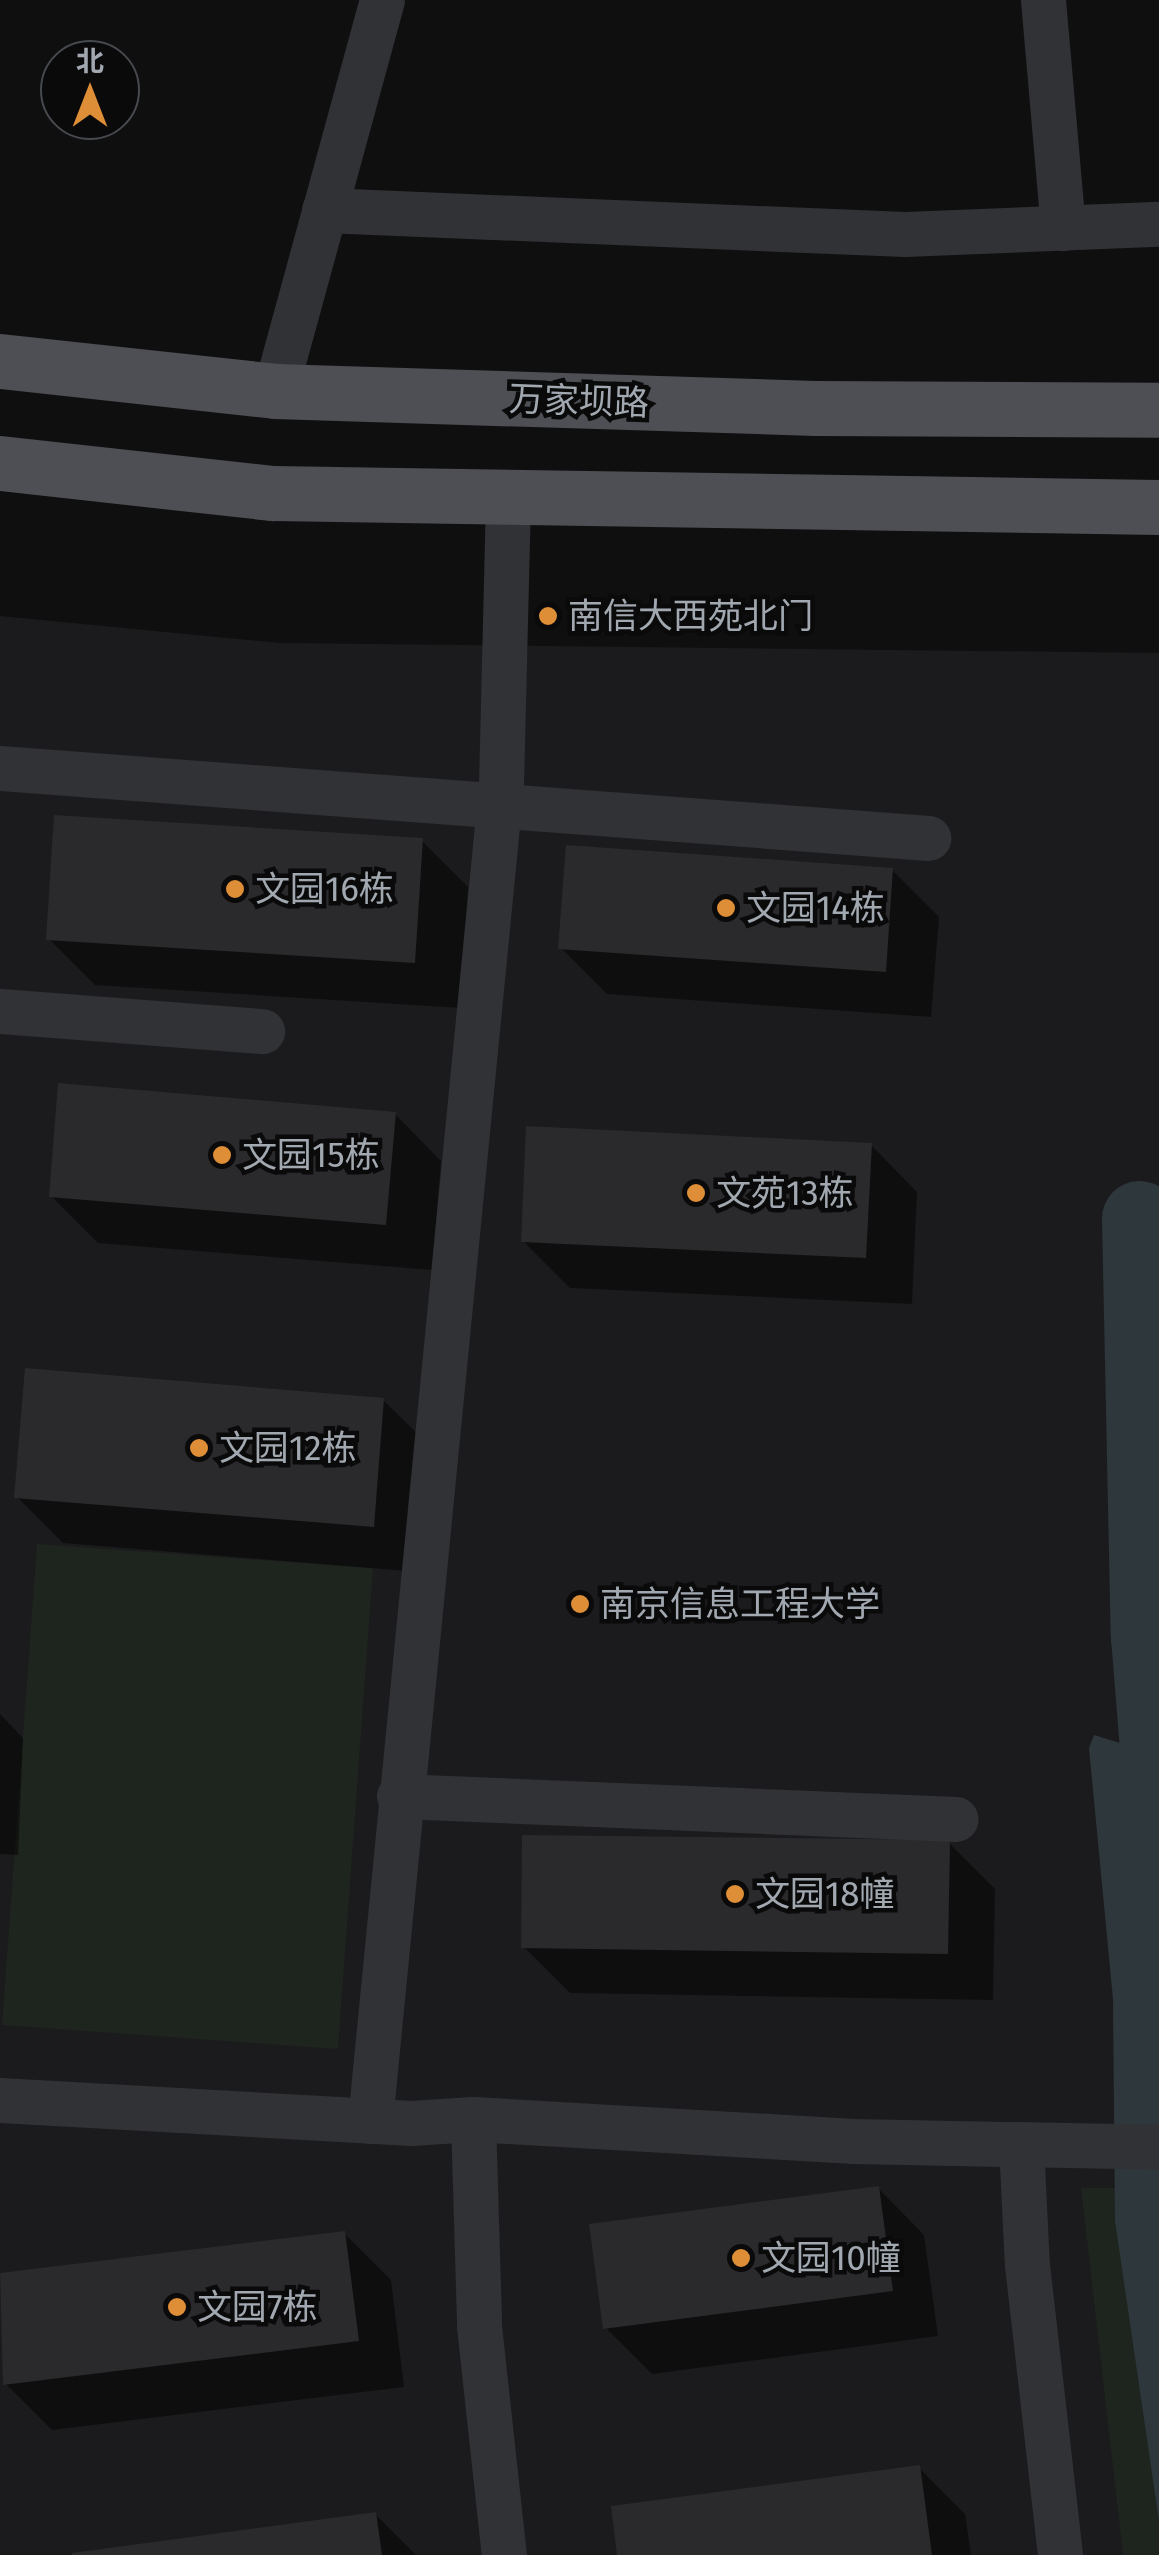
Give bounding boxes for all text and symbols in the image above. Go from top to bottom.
north arrow [40,40,140,140]
text: 北 [76,45,104,78]
street label: 万家坝路 [508,378,650,424]
place label: 南信大西苑北门 [568,595,813,637]
marker: 南信大西苑北门 [537,605,559,627]
place label: 文园16栋 [255,868,394,910]
marker: 文园16栋 [224,878,246,900]
place label: 文园14栋 [746,887,885,929]
marker: 文园14栋 [715,897,737,919]
place label: 文园15栋 [242,1134,380,1176]
marker: 文园15栋 [211,1144,233,1166]
place label: 文苑13栋 [716,1172,854,1214]
marker: 文苑13栋 [685,1182,707,1204]
place label: 文园12栋 [219,1427,356,1469]
marker: 文园12栋 [188,1437,210,1459]
place label: 南京信息工程大学 [600,1583,880,1625]
marker: 南京信息工程大学 [569,1593,591,1615]
place label: 文园18幢 [755,1873,894,1915]
marker: 文园18幢 [724,1883,746,1905]
place label: 文园10幢 [761,2237,901,2279]
marker: 文园10幢 [730,2247,752,2269]
place label: 文园7栋 [197,2286,318,2328]
marker: 文园7栋 [166,2296,188,2318]

